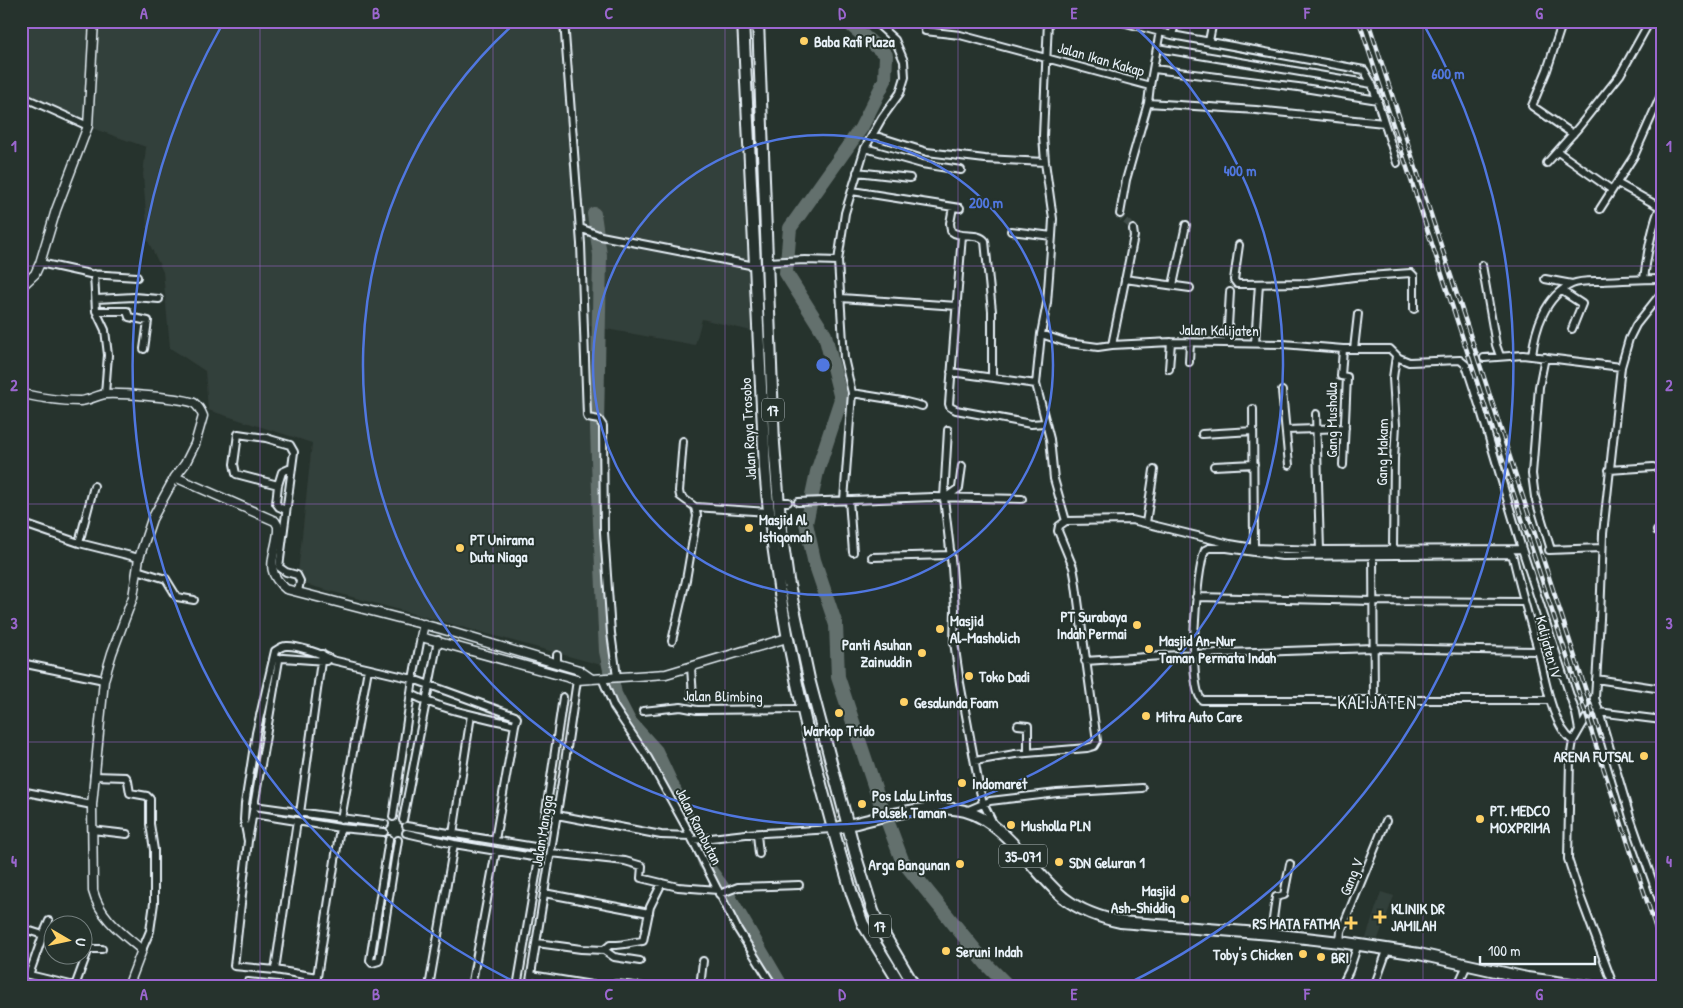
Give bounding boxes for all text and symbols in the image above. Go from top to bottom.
text: A [140,2,148,24]
text: B [372,2,380,24]
text: C [605,2,614,24]
text: D [838,2,846,24]
text: E [1070,2,1078,24]
text: F [1303,2,1311,24]
text: G [1535,2,1543,24]
place label: Baba Rafi Plaza [814,31,895,52]
marker: Baba Rafi Plaza [798,35,810,47]
street label: Jalan Ikan Kakap [1055,37,1148,82]
text: 600 m [1431,63,1465,84]
text: 1 [11,135,17,157]
text: 1 [1666,135,1672,157]
text: 400 m [1224,160,1256,181]
text: 200 m [969,192,1003,213]
street label: Jalan Kalijaten [1179,319,1259,341]
centre of rings [814,356,832,374]
text: 2 [10,374,18,396]
text: 2 [1665,374,1673,396]
street label: Jalan Raya Trosobo [735,377,761,481]
street label: Gang Musholla [1321,382,1342,458]
road number: 17 [762,398,784,422]
street label: Gang Makam [1371,418,1393,486]
place label: Masjid Al Istiqomah [759,509,813,548]
marker: Masjid Al Istiqomah [743,522,755,534]
place label: PT Unirama Duta Niaga [470,529,534,568]
marker: PT Unirama Duta Niaga [454,542,466,554]
place label: PT Surabaya Indah Permai [1057,606,1127,644]
place label: Masjid Al-Masholich [950,610,1020,648]
text: 3 [10,612,18,634]
text: 3 [1665,612,1673,634]
street label: Kalijaten IV [1531,613,1568,681]
marker: PT Surabaya Indah Permai [1131,619,1143,631]
marker: Masjid Al-Masholich [934,623,946,635]
place label: Masjid An-Nur Taman Permata Indah [1158,630,1277,668]
place label: Panti Asuhan Zainuddin [842,634,912,672]
marker: Masjid An-Nur Taman Permata Indah [1143,643,1155,655]
marker: Panti Asuhan Zainuddin [916,647,928,659]
place label: Toko Dadi [978,666,1030,687]
marker: Toko Dadi [963,670,975,682]
street label: Jalan Blimbing [683,685,763,707]
district label: KALIJATEN [1337,690,1417,715]
place label: Gesalunda Foam [914,692,999,713]
marker: Gesalunda Foam [898,696,910,708]
place label: Mitra Auto Care [1156,706,1242,727]
marker: Warkop Trido [833,707,845,719]
marker: Mitra Auto Care [1140,710,1152,722]
place label: Warkop Trido [803,720,875,742]
place label: ARENA FUTSAL [1554,746,1634,767]
marker: ARENA FUTSAL [1638,750,1650,762]
place label: Indomaret [972,773,1028,794]
marker: Indomaret [956,777,968,789]
street label: Jalan Rambutan [670,784,728,869]
place label: Pos Lalu Lintas Polsek Taman [872,785,952,823]
street label: Jalan Mangga [526,794,558,868]
marker: Pos Lalu Lintas Polsek Taman [856,798,868,810]
place label: PT. MEDCO MOXPRIMA [1490,800,1551,838]
marker: PT. MEDCO MOXPRIMA [1474,813,1486,825]
place label: Musholla PLN [1021,815,1091,836]
marker: Musholla PLN [1005,819,1017,831]
road number: 35-071 [999,844,1047,868]
text: 4 [11,850,17,872]
text: 4 [1666,850,1672,872]
place label: SDN Geluran 1 [1069,852,1145,873]
place label: Arga Bangunan [869,854,950,876]
street label: Gang V [1334,855,1368,899]
marker: SDN Geluran 1 [1053,856,1065,868]
marker: Arga Bangunan [954,858,966,870]
place label: Masjid Ash-Shiddiq [1111,880,1175,919]
marker: Masjid Ash-Shiddiq [1179,893,1191,905]
place label: KLINIK DR JAMILAH [1391,898,1445,936]
marker: KLINIK DR JAMILAH [1373,910,1387,924]
place label: RS MATA FATMA [1253,913,1341,934]
road number: 17 [869,914,891,938]
north arrow [42,916,92,966]
marker: RS MATA FATMA [1344,916,1358,930]
scale bar [1480,933,1596,965]
text: U [71,937,91,948]
text: 100 m [1488,940,1521,961]
place label: Seruni Indah [956,941,1023,962]
place label: Toby's Chicken [1212,944,1293,966]
marker: Seruni Indah [940,945,952,957]
place label: BRI [1331,947,1349,968]
marker: Toby's Chicken [1297,948,1309,960]
marker: BRI [1315,951,1327,963]
text: A [140,983,148,1005]
text: B [372,983,380,1005]
text: C [605,983,614,1005]
text: D [838,983,846,1005]
text: E [1070,983,1078,1005]
text: F [1303,983,1311,1005]
text: G [1535,983,1543,1005]

